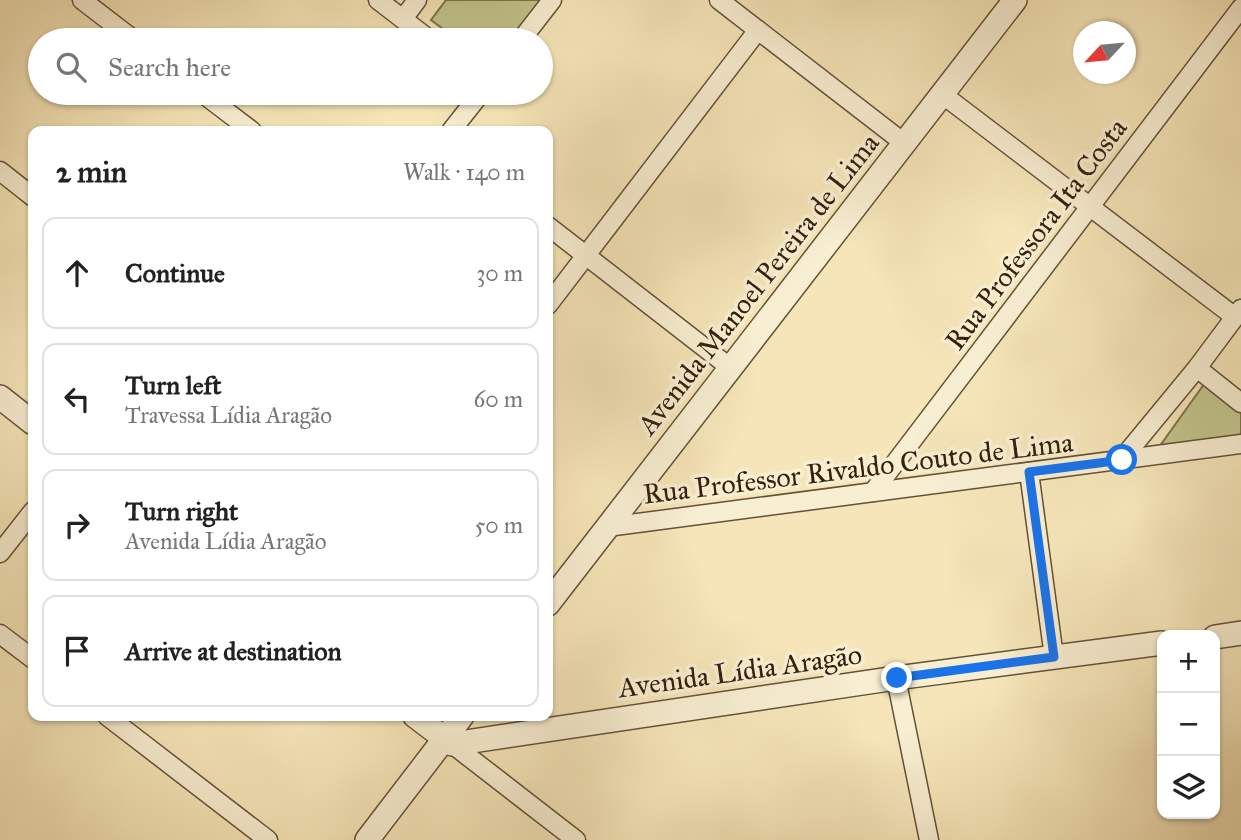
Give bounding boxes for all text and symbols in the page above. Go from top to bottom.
north arrow [1073,21,1136,84]
search box [28,28,553,105]
icon: search [52,48,90,86]
text: Search here [108,51,231,83]
street label: Rua Professora Ita Costa [937,111,1135,357]
street label: Avenida Manoel Pereira de Lima [629,126,887,443]
text: 2 min [56,154,127,190]
text: Walk · 140 m [403,158,525,186]
icon: ahead [58,254,96,292]
text: Continue [125,257,225,289]
text: 30 m [476,259,523,287]
text: Turn left [125,369,221,401]
icon: left [58,380,96,418]
text: 60 m [474,385,523,413]
text: Travessa Lídia Aragão [125,401,332,429]
street label: Rua Professor Rivaldo Couto de Lima [641,424,1075,512]
route start [1106,444,1137,475]
text: Turn right [125,495,238,527]
icon: right [58,506,96,544]
text: 50 m [475,511,523,539]
text: Avenida Lídia Aragão [125,527,327,555]
map controls [1157,630,1220,819]
button: + [1157,630,1220,693]
icon: arrive [58,632,96,670]
text: Arrive at destination [125,635,342,667]
street label: Avenida Lídia Aragão [615,637,864,706]
route end [881,662,912,693]
button: − [1157,693,1220,756]
button: layers [1157,756,1220,819]

